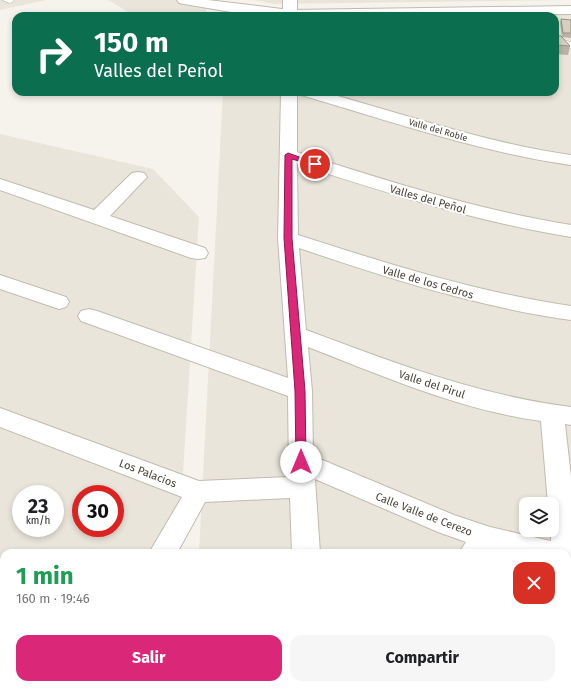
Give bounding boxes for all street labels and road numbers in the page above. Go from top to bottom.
street label: Valle del Roble [407,117,469,143]
street label: Valles del Peñol [388,182,468,217]
street label: Valle de los Cedros [381,263,475,302]
street label: Valle del Pirul [397,368,467,401]
street label: Los Palacios [117,457,178,490]
street label: Calle Valle de Cerezo [374,490,474,539]

